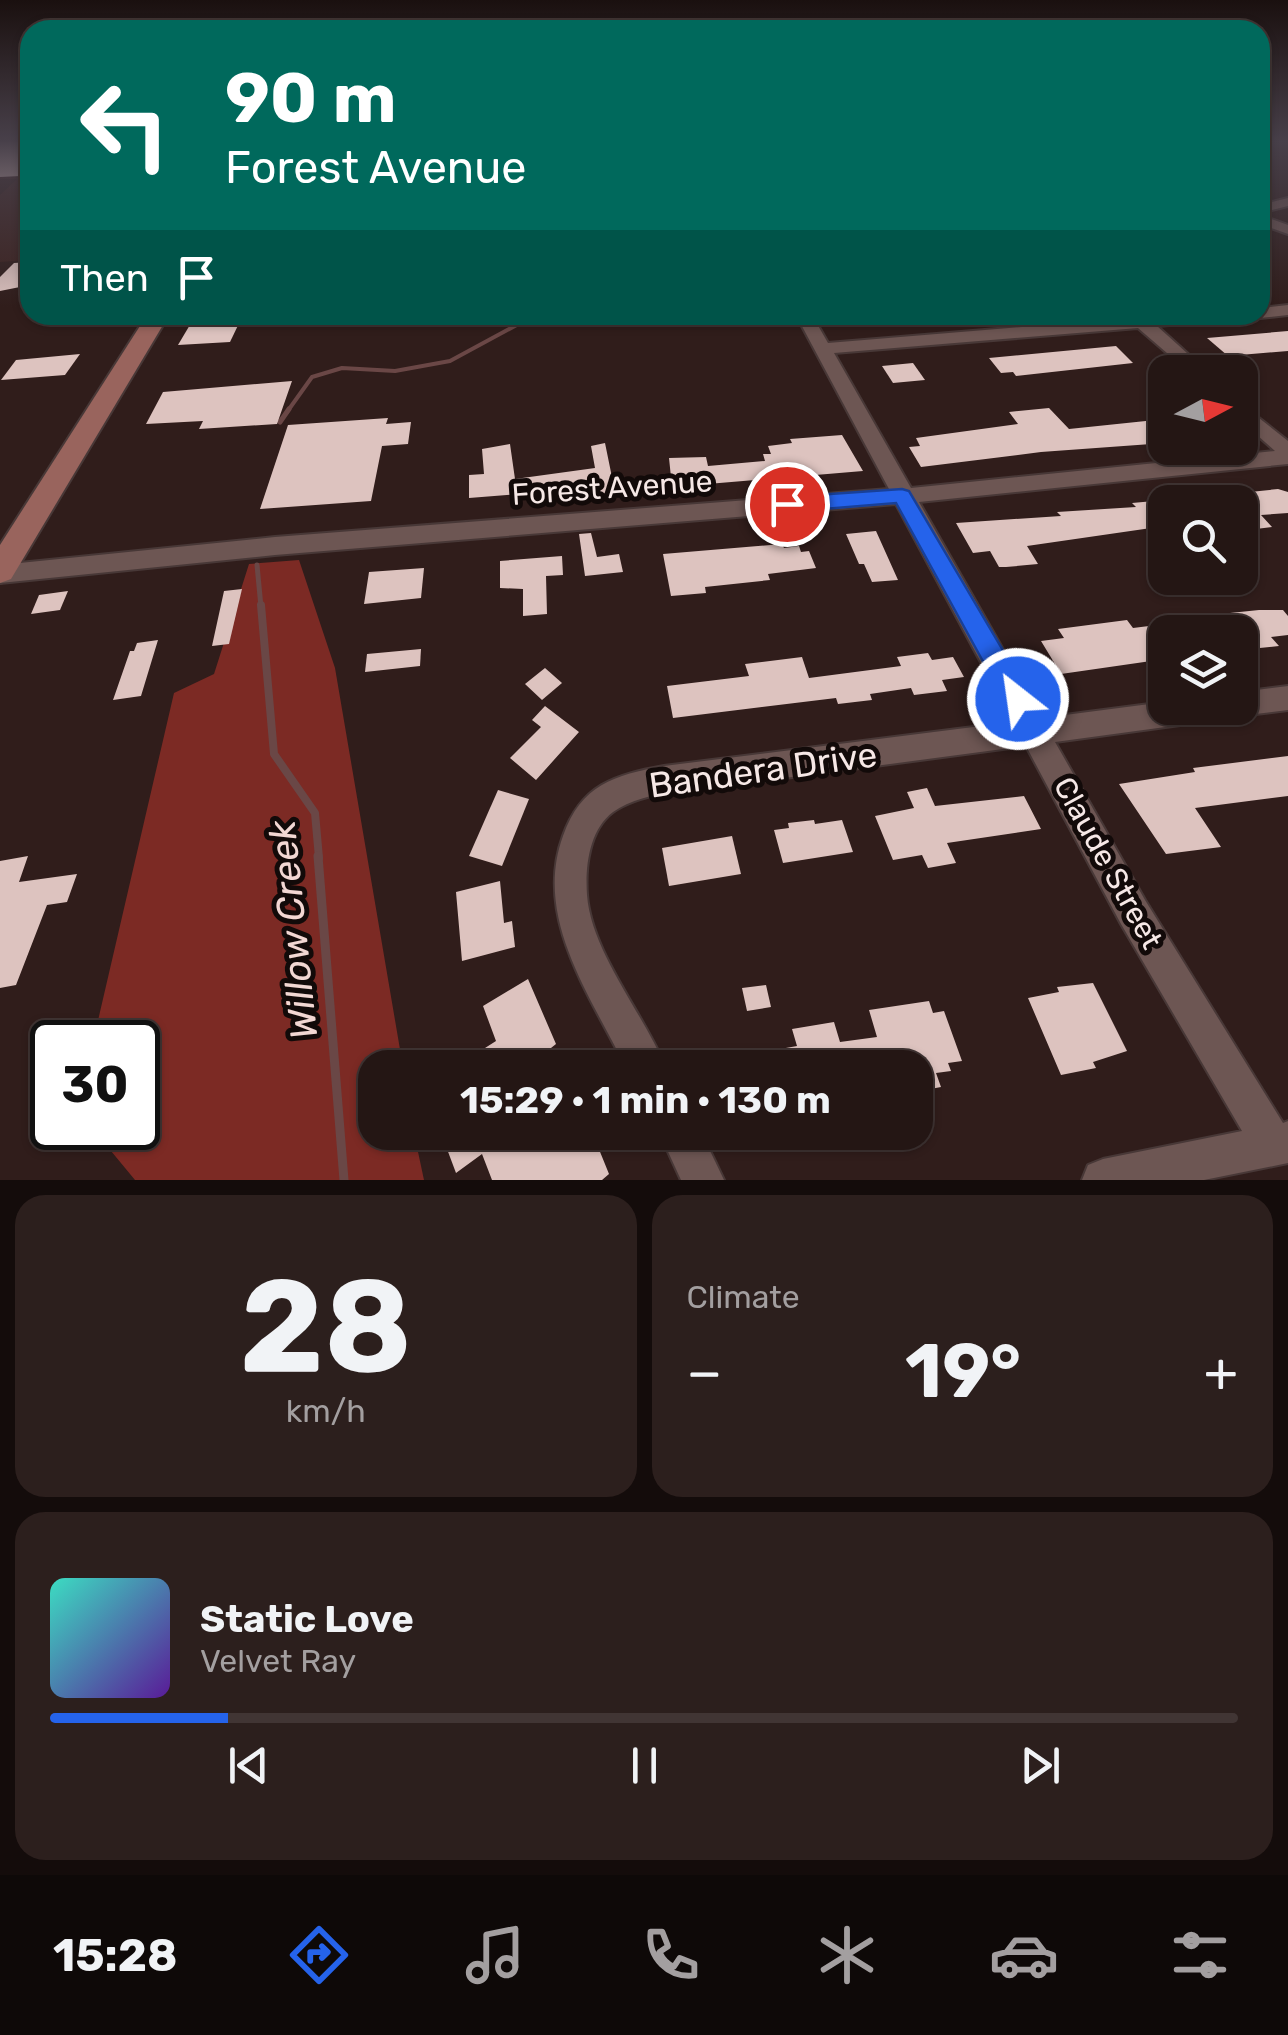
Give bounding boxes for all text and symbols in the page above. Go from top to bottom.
text: 90 m [225,57,397,140]
icon: left [60,60,190,190]
text: Forest Avenue [225,141,526,194]
icon: arrive [169,250,224,305]
text: Then [60,255,149,301]
north arrow [1148,355,1258,465]
map controls [1148,355,1258,725]
pin [745,462,830,547]
street label: Forest Avenue [511,463,713,513]
icon: arrive [760,477,815,532]
button: search [1148,485,1258,595]
button: layers [1148,615,1258,725]
position arrow [966,647,1070,751]
street label: Bandera Drive [646,733,880,807]
street label: Claude Street [1046,771,1170,955]
water label: Willow Creek [259,818,327,1042]
speed limit sign: 30 [30,1020,160,1150]
text: 15:29 · 1 min · 130 m [460,1077,831,1123]
text: 28 [239,1249,412,1404]
text: Climate [687,1278,800,1316]
text: 19° [905,1327,1021,1416]
text: − [687,1340,722,1405]
text: + [1204,1340,1238,1405]
text: km/h [286,1392,366,1430]
text: Static Love [200,1596,414,1642]
text: Velvet Ray [200,1642,356,1680]
icon: previous [221,1738,276,1793]
icon: pause [617,1738,672,1793]
icon: next [1013,1738,1068,1793]
icon: directions [284,1920,354,1990]
icon: music [460,1920,530,1990]
icon: phone [636,1920,706,1990]
icon: climate [812,1920,882,1990]
icon: car [989,1920,1059,1990]
icon: filters [1165,1920,1235,1990]
text: 15:28 [53,1929,177,1982]

